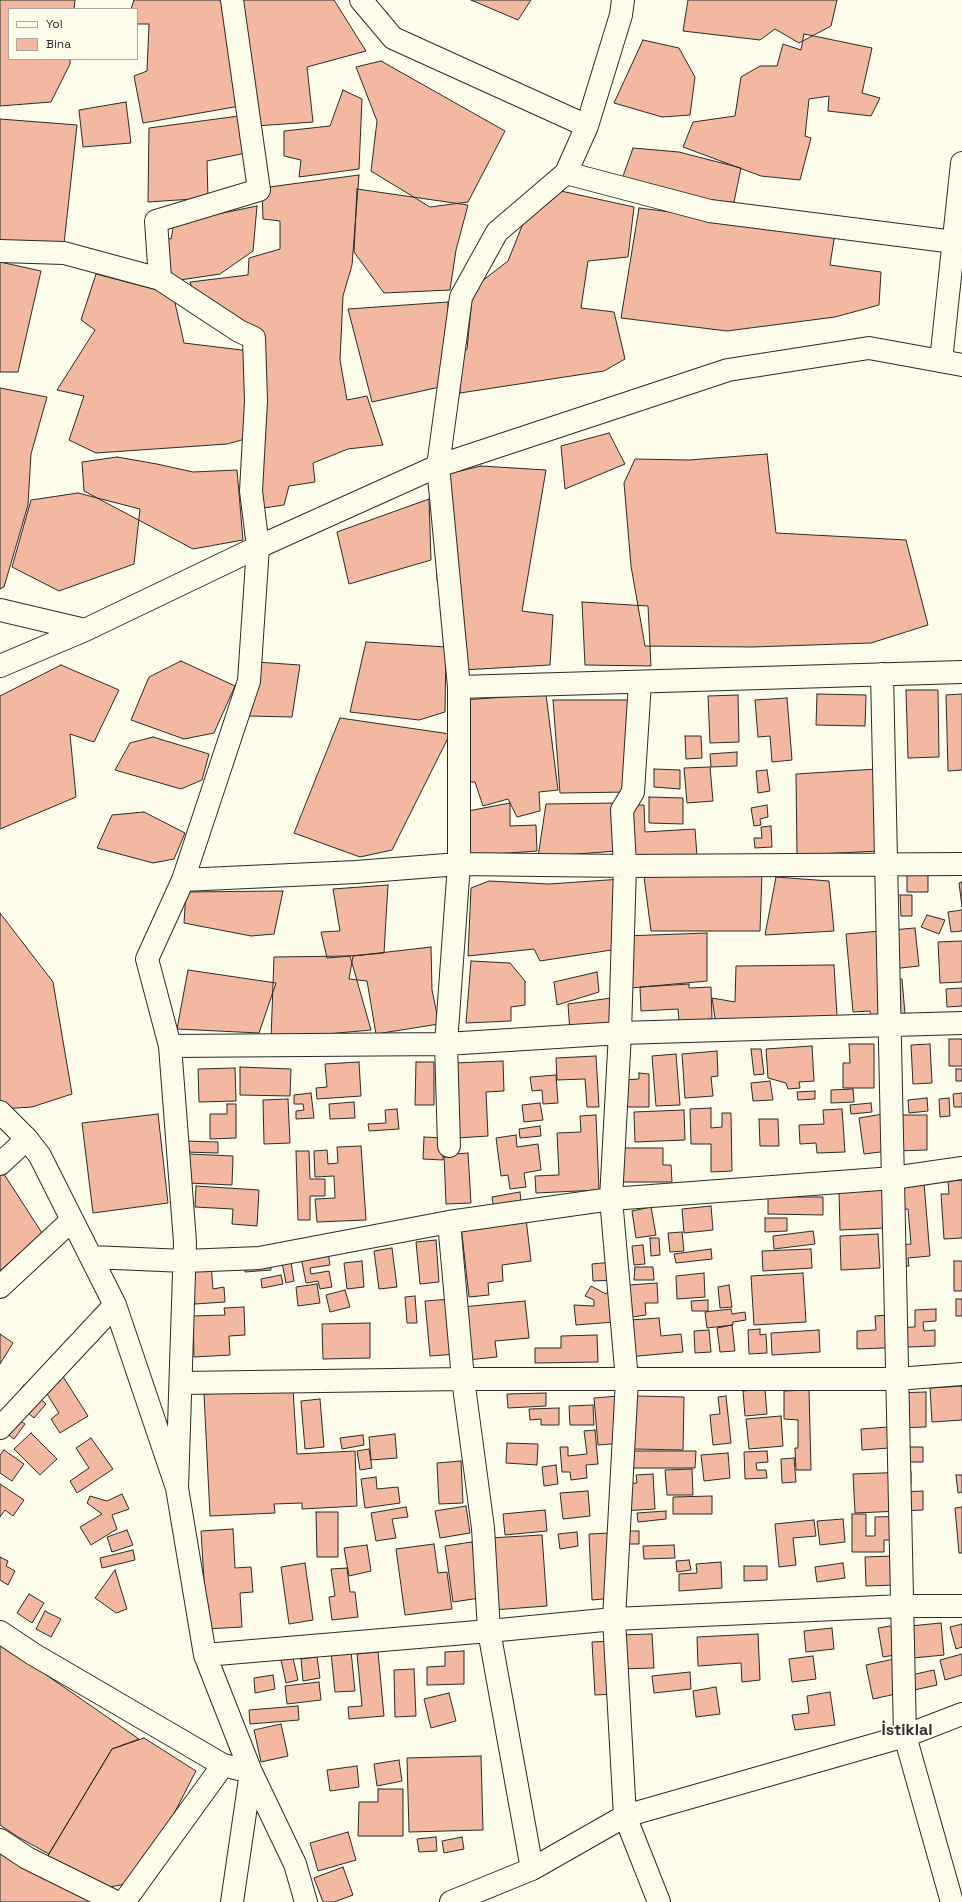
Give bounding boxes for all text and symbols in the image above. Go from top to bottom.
legend [8,8,138,60]
text: Yol [46,16,63,32]
text: Bina [46,36,71,52]
district label: İstiklal [882,1721,932,1741]

